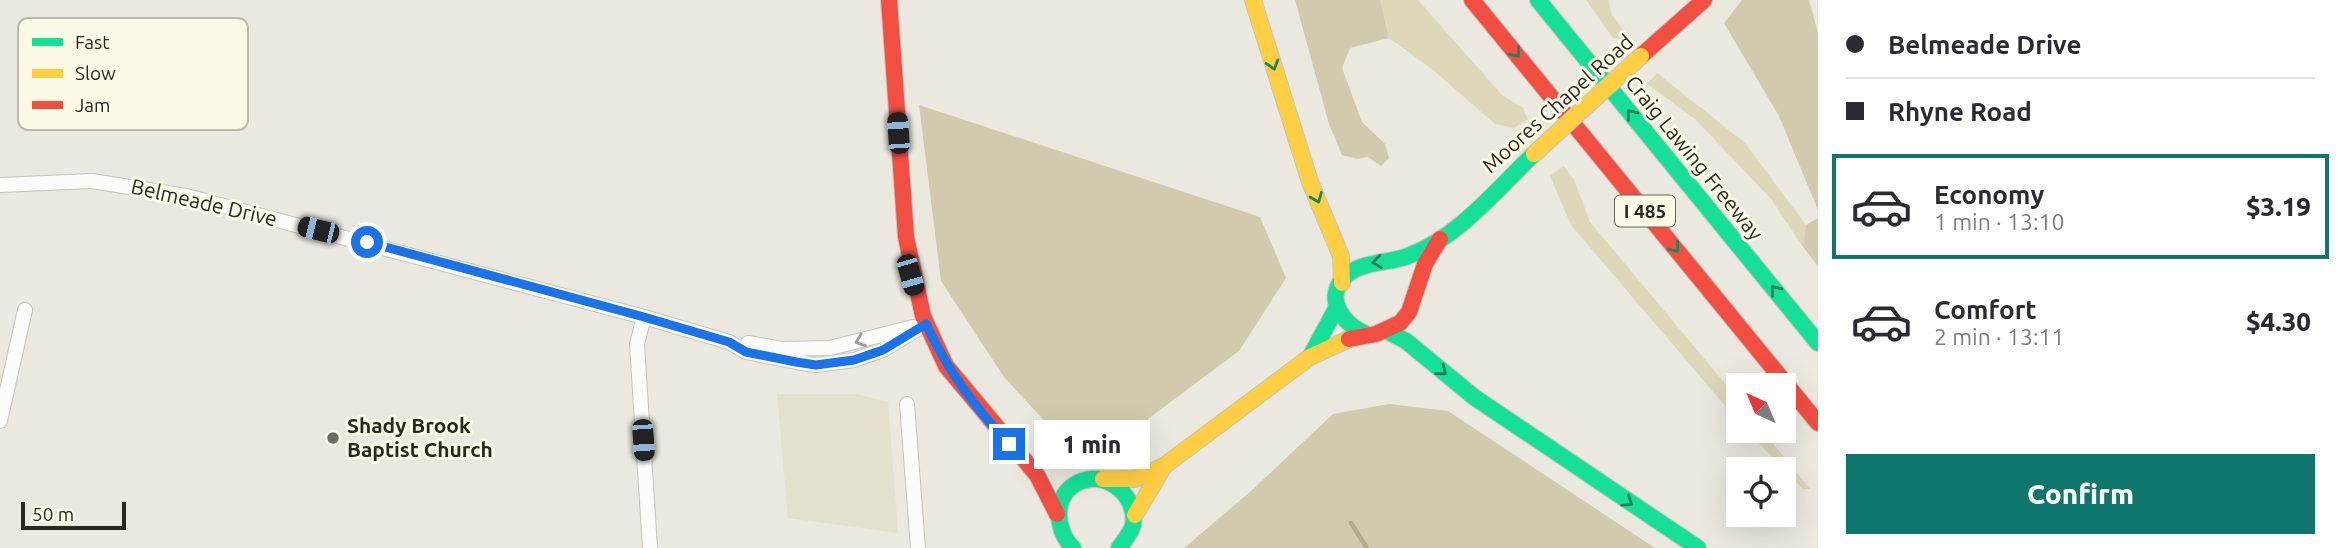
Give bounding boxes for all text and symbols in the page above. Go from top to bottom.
legend [18,18,248,130]
street label: Moores Chapel Road [1477,29,1638,177]
text: Belmeade Drive [1888,30,2081,59]
text: Fast [75,31,110,53]
one-way arrow [1507,45,1520,57]
one-way arrow [1264,59,1279,71]
text: Slow [75,62,116,84]
street label: Craig Lawing Freeway [1621,70,1768,244]
text: Jam [75,94,111,116]
text: Rhyne Road [1888,97,2032,126]
one-way arrow [1627,109,1639,122]
car [887,111,910,155]
street label: Belmeade Drive [129,174,280,231]
icon: car [1850,175,1913,238]
text: Economy [1934,180,2044,209]
one-way arrow [1309,192,1323,204]
text: $3.19 [2246,192,2311,221]
road number: I 485 [1615,196,1675,226]
text: 1 min · 13:10 [1934,209,2065,234]
car [296,215,341,245]
route start [351,226,383,258]
one-way arrow [1667,240,1679,253]
car [895,252,926,298]
one-way arrow [1371,255,1383,270]
one-way arrow [1771,285,1783,298]
icon: car [1850,290,1913,353]
text: Comfort [1934,295,2037,324]
text: $4.30 [2246,307,2311,336]
text: 2 min · 13:11 [1934,324,2065,349]
one-way arrow [854,333,866,347]
one-way arrow [1434,363,1447,376]
north arrow [1726,373,1796,443]
map controls [1726,373,1796,527]
place label: Shady Brook Baptist Church [347,413,493,461]
car [632,418,655,462]
callout: 1 min [1034,420,1149,468]
route end [993,428,1025,460]
marker: Shady Brook Baptist Church [325,430,341,446]
text: 1 min [1063,432,1121,457]
button: Confirm [1846,454,2315,534]
button: locate [1726,457,1796,527]
one-way arrow [1620,494,1633,506]
scale bar [21,499,126,531]
text: 50 m [32,503,74,525]

